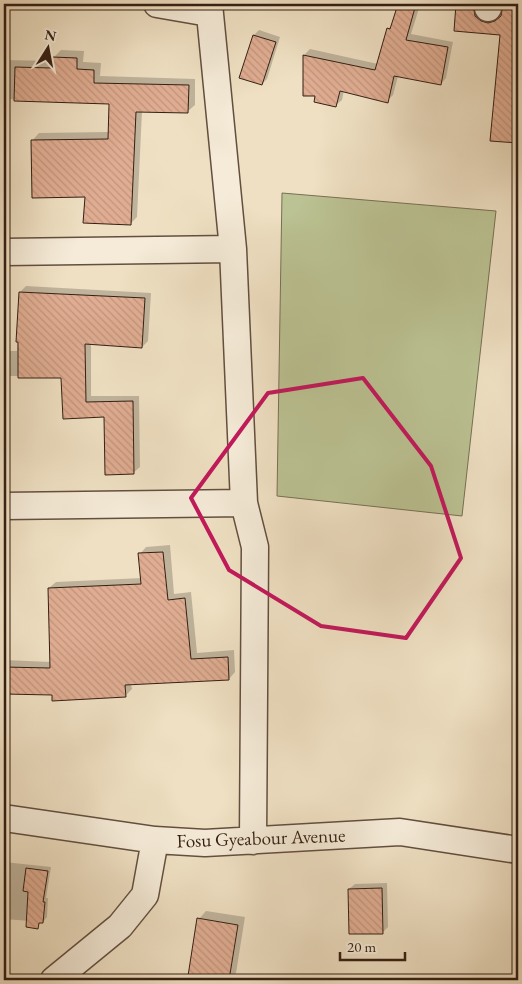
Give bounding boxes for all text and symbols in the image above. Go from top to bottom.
north arrow [22,22,72,72]
text: N [43,25,58,45]
street label: Fosu Gyeabour Avenue [176,823,346,853]
scale bar [340,929,404,961]
text: 20 m [347,937,376,956]

